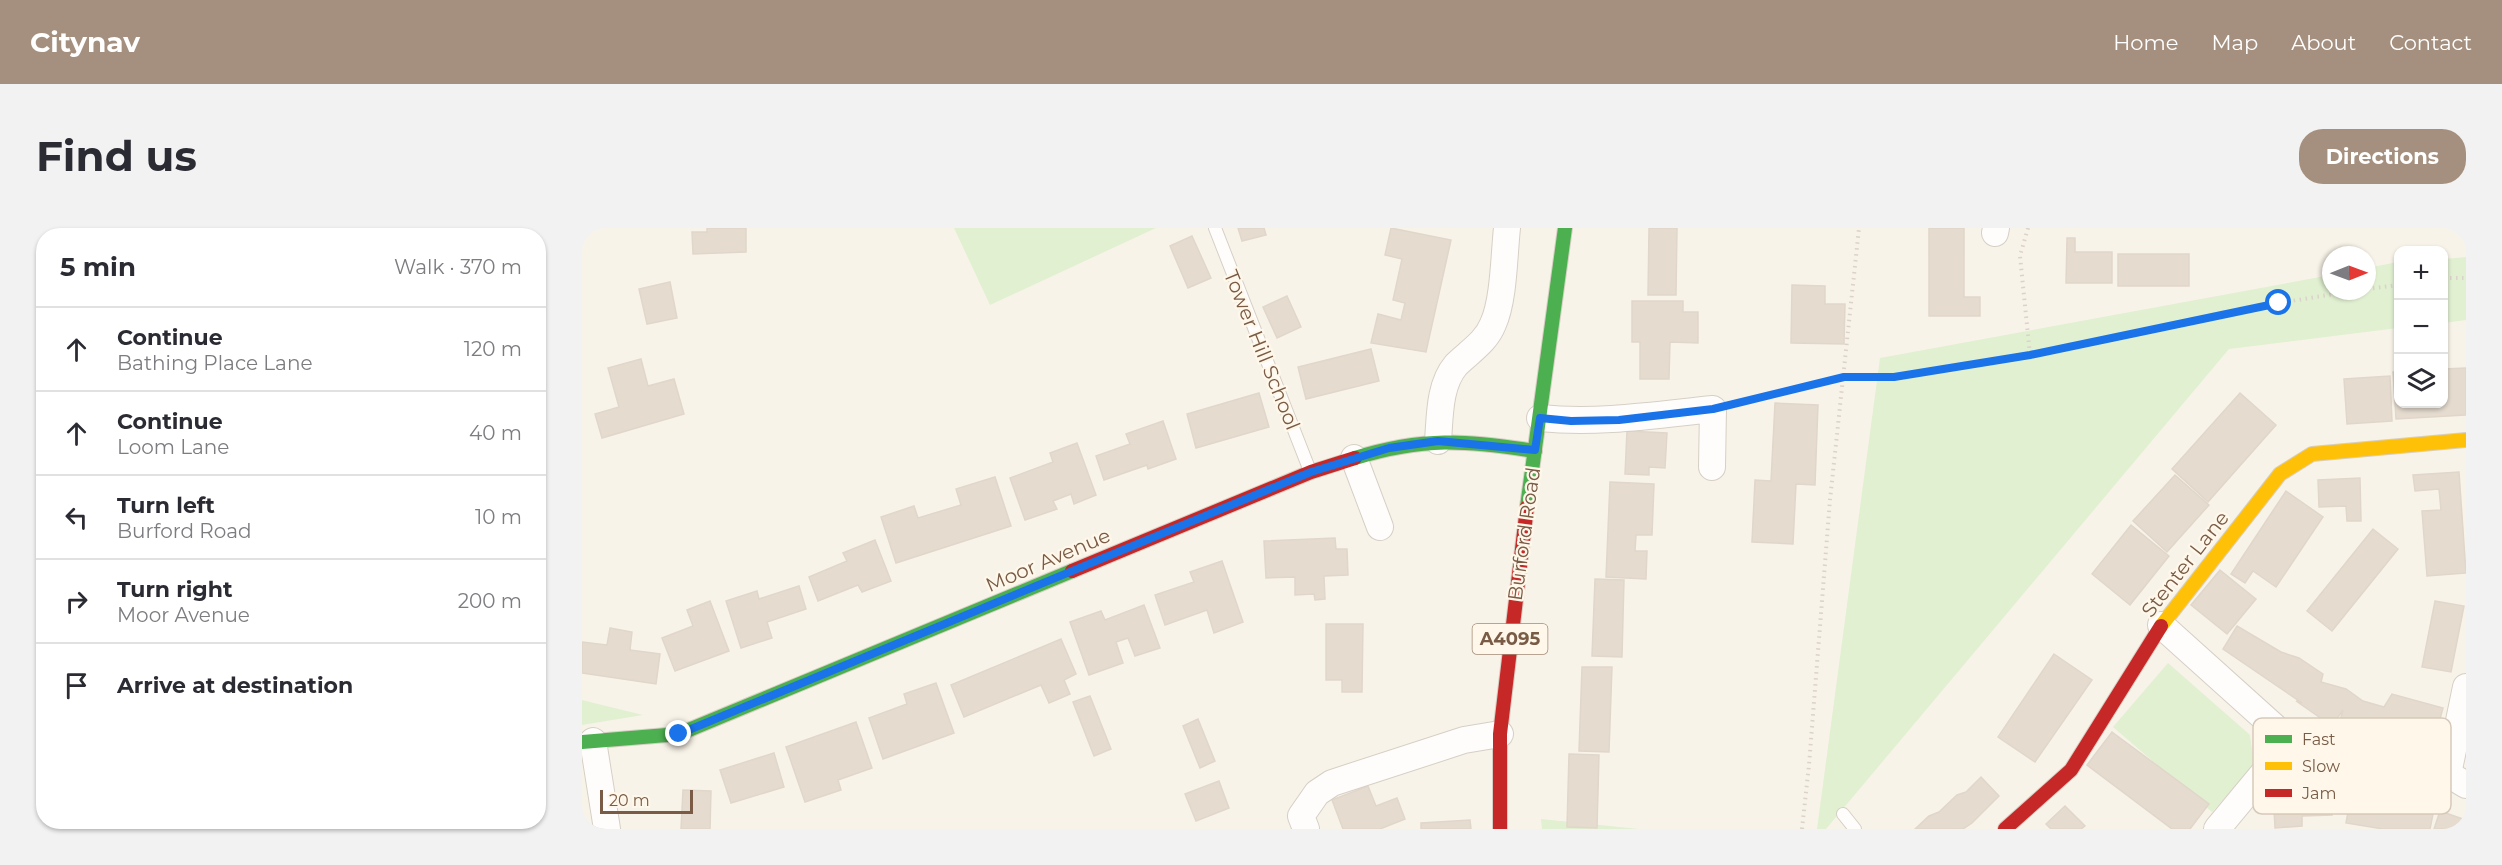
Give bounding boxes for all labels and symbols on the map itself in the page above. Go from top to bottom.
north arrow [2322,246,2376,300]
street label: Tower Hill School [1219,267,1305,433]
route start [2265,289,2291,315]
street label: Burford Road [1503,466,1545,602]
street label: Stenter Lane [2136,506,2234,622]
street label: Moor Avenue [982,523,1114,597]
road number: A4095 [1472,624,1548,654]
legend [2253,718,2451,814]
route end [665,720,691,746]
text: Fast [2302,730,2336,749]
text: Slow [2302,757,2340,776]
text: Jam [2301,784,2336,803]
scale bar [600,787,693,814]

